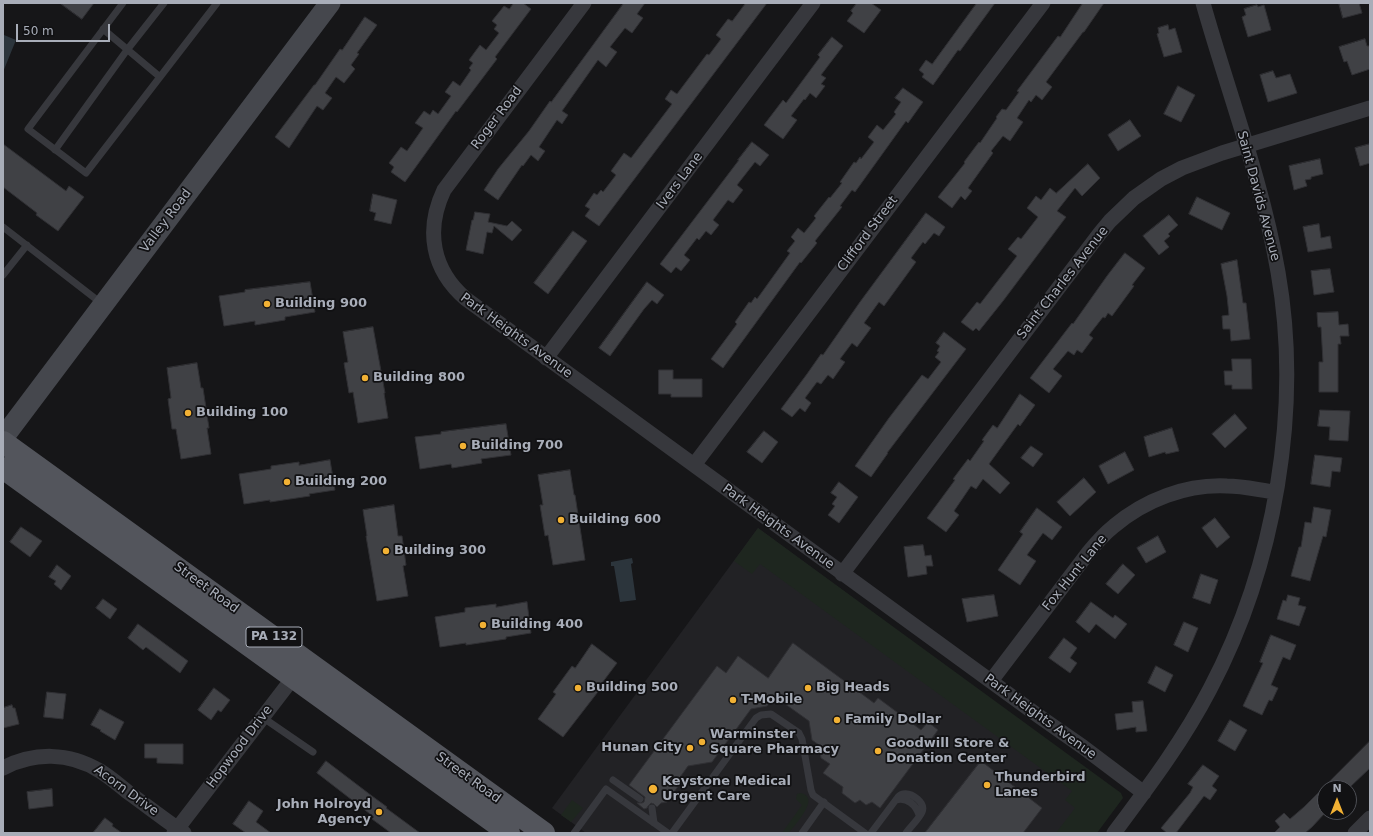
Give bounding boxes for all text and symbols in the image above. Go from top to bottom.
scale bar [18,16,112,42]
text: 50 m [23,24,54,38]
street label: Roger Road [468,83,526,153]
street label: Saint Davids Avenue [1233,129,1283,263]
street label: Ivers Lane [654,149,706,213]
street label: Valley Road [137,186,195,256]
street label: Clifford Street [835,193,901,275]
street label: Saint Charles Avenue [1014,224,1112,342]
street label: Park Heights Avenue [457,290,575,382]
place label: Building 900 [275,296,367,312]
marker: Building 900 [262,299,272,309]
place label: Building 800 [373,370,465,386]
marker: Building 800 [360,373,370,383]
place label: Building 100 [196,405,288,421]
marker: Building 100 [183,408,193,418]
place label: Building 700 [471,438,563,454]
marker: Building 700 [458,441,468,451]
place label: Building 200 [295,474,387,490]
marker: Building 200 [282,477,292,487]
street label: Park Heights Avenue [719,481,837,573]
place label: Building 600 [569,512,661,528]
marker: Building 600 [556,515,566,525]
street label: Fox Hunt Lane [1040,532,1110,614]
place label: Building 300 [394,543,486,559]
marker: Building 300 [381,546,391,556]
street label: Street Road [171,559,241,617]
place label: Building 400 [491,617,583,633]
marker: Building 400 [478,620,488,630]
road number: PA 132 [246,627,302,647]
street label: Park Heights Avenue [981,671,1099,763]
place label: Building 500 [586,680,678,696]
place label: Big Heads [816,680,890,696]
marker: Building 500 [573,683,583,693]
marker: Big Heads [803,683,813,693]
place label: T-Mobile [741,692,802,708]
marker: T-Mobile [728,695,738,705]
street label: Hopwood Drive [204,703,276,791]
place label: Family Dollar [845,712,941,728]
marker: Family Dollar [832,715,842,725]
place label: Warminster Square Pharmacy [710,727,839,758]
place label: Goodwill Store & Donation Center [886,736,1009,767]
marker: Warminster Square Pharmacy [697,737,707,747]
place label: Hunan City [601,740,682,756]
marker: Hunan City [685,743,695,753]
marker: Goodwill Store & Donation Center [873,746,883,756]
street label: Street Road [433,749,503,807]
street label: Acorn Drive [91,762,161,820]
place label: Thunderbird Lanes [995,770,1086,801]
place label: Keystone Medical Urgent Care [662,774,791,805]
marker: Thunderbird Lanes [982,780,992,790]
north arrow [1317,780,1357,820]
text: N [1332,782,1342,795]
marker: Keystone Medical Urgent Care [647,783,659,795]
place label: John Holroyd Agency [277,797,371,828]
marker: John Holroyd Agency [374,807,384,817]

